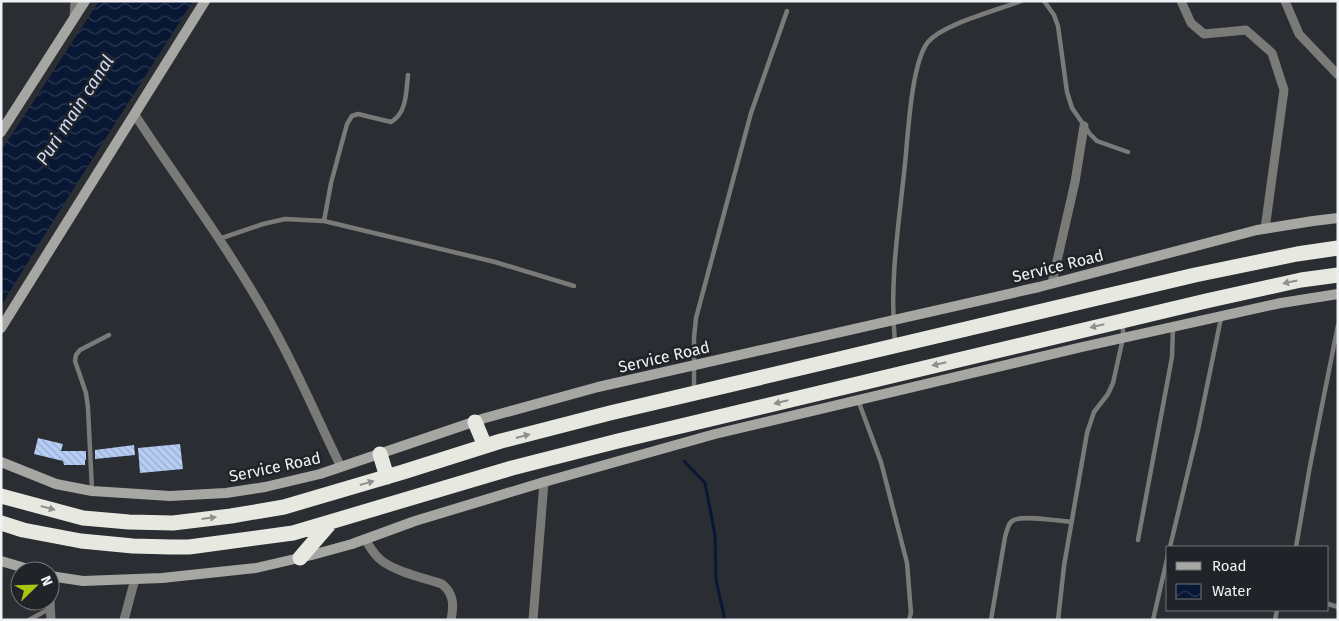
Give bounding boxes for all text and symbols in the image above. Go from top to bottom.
water label: Puri main canal [31,51,119,169]
street label: Service Road [1010,246,1106,286]
one-way arrow [1281,279,1297,287]
one-way arrow [1090,322,1105,330]
street label: Service Road [616,337,712,377]
one-way arrow [931,360,946,368]
one-way arrow [773,398,788,406]
one-way arrow [515,432,530,440]
street label: Service Road [227,448,323,486]
one-way arrow [360,478,375,486]
one-way arrow [41,505,56,513]
one-way arrow [201,514,217,522]
legend [1166,546,1329,611]
text: Road [1212,557,1247,575]
north arrow [10,561,60,611]
text: N [37,574,56,589]
text: Water [1212,582,1251,600]

